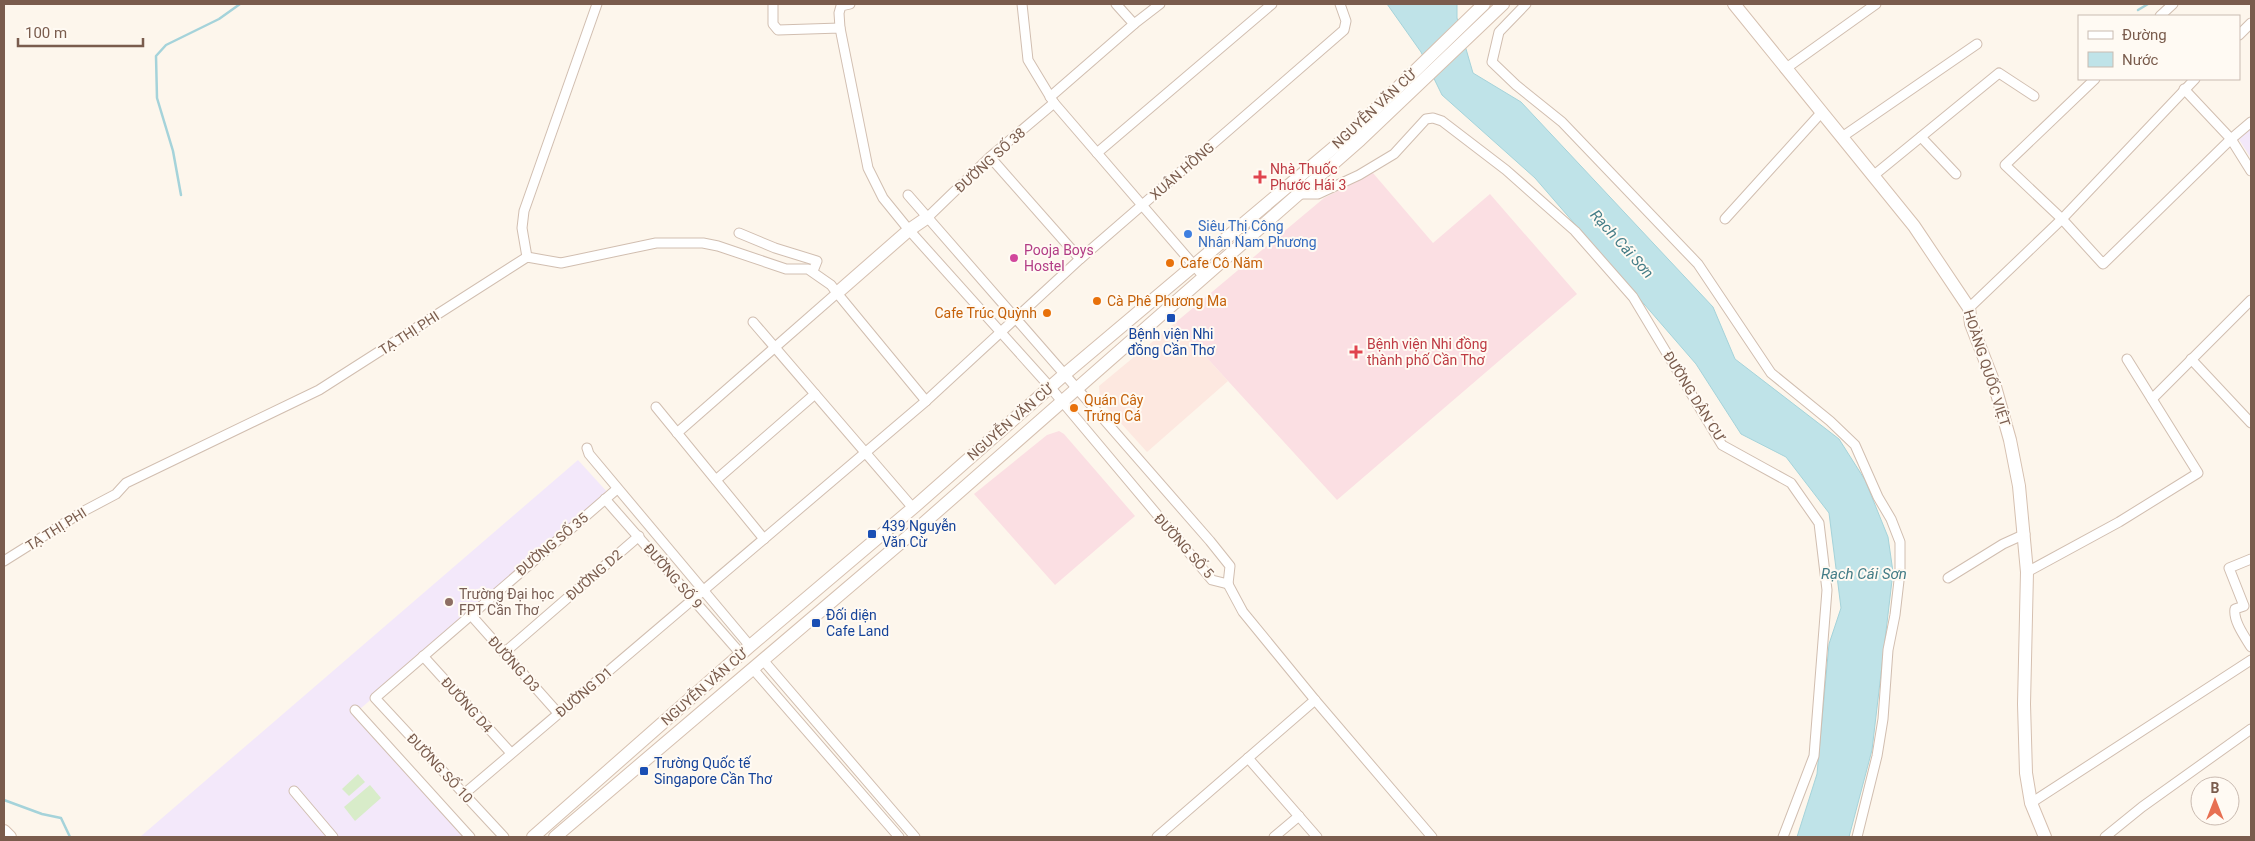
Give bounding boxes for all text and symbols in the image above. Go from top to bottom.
scale bar [18,15,142,47]
legend [2078,15,2240,80]
text: 100 m [25,24,67,42]
text: Đường [2122,26,2167,44]
text: Nước [2122,51,2159,69]
street label: NGUYỄN VĂN CỪ [1328,64,1420,152]
street label: ĐƯỜNG SỐ 38 [950,123,1028,196]
street label: XUÂN HỒNG [1145,137,1217,203]
place label: Nhà Thuốc Phước Hái 3 [1270,161,1346,193]
marker: Nhà Thuốc Phước Hái 3 [1254,171,1266,183]
water label: Rạch Cái Sơn [1587,206,1657,282]
place label: Siêu Thị Công Nhân Nam Phương [1198,218,1317,250]
marker: Siêu Thị Công Nhân Nam Phương [1182,228,1194,240]
place label: Pooja Boys Hostel [1024,242,1094,274]
marker: Pooja Boys Hostel [1008,252,1020,264]
place label: Cafe Cô Năm [1180,255,1263,271]
marker: Cafe Cô Năm [1164,257,1176,269]
place label: Cà Phê Phương Ma [1107,293,1227,309]
marker: Cà Phê Phương Ma [1091,295,1103,307]
place label: Cafe Trúc Quỳnh [934,305,1037,321]
marker: Cafe Trúc Quỳnh [1041,307,1053,319]
street label: HOÀNG QUỐC VIỆT [1961,307,2016,429]
street label: TẠ THỊ PHI [376,308,442,358]
marker: Bệnh viện Nhi đồng Cần Thơ [1165,312,1177,324]
place label: Bệnh viện Nhi đồng Cần Thơ [1127,326,1216,358]
place label: Bệnh viện Nhi đồng thành phố Cần Thơ [1367,336,1487,368]
marker: Bệnh viện Nhi đồng thành phố Cần Thơ [1349,345,1363,359]
street label: ĐƯỜNG DÂN CƯ [1660,348,1729,445]
street label: NGUYỄN VĂN CỪ [963,378,1057,464]
place label: Quán Cây Trứng Cá [1084,392,1144,424]
marker: Quán Cây Trứng Cá [1068,402,1080,414]
street label: TẠ THỊ PHI [23,504,89,554]
street label: ĐƯỜNG SỐ 35 [512,508,591,579]
street label: ĐƯỜNG SỐ 5 [1151,509,1219,582]
place label: 439 Nguyễn Văn Cừ [882,518,956,550]
marker: 439 Nguyễn Văn Cừ [866,528,878,540]
street label: ĐƯỜNG SỐ 9 [640,539,707,612]
street label: ĐƯỜNG D2 [562,546,625,604]
water label: Rạch Cái Sơn [1821,565,1907,583]
place label: Trường Đại học FPT Cần Thơ [459,586,554,618]
marker: Trường Đại học FPT Cần Thơ [443,596,455,608]
place label: Đối diện Cafe Land [826,607,889,639]
marker: Đối diện Cafe Land [810,617,822,629]
street label: ĐƯỜNG D3 [485,632,544,695]
street label: NGUYỄN VĂN CỪ [657,643,751,729]
street label: ĐƯỜNG D1 [552,663,615,720]
street label: ĐƯỜNG D4 [438,673,497,736]
street label: ĐƯỜNG SỐ 10 [404,729,478,806]
place label: Trường Quốc tế Singapore Cần Thơ [654,755,773,787]
marker: Trường Quốc tế Singapore Cần Thơ [638,765,650,777]
north arrow [2190,776,2240,826]
text: B [2211,780,2220,796]

